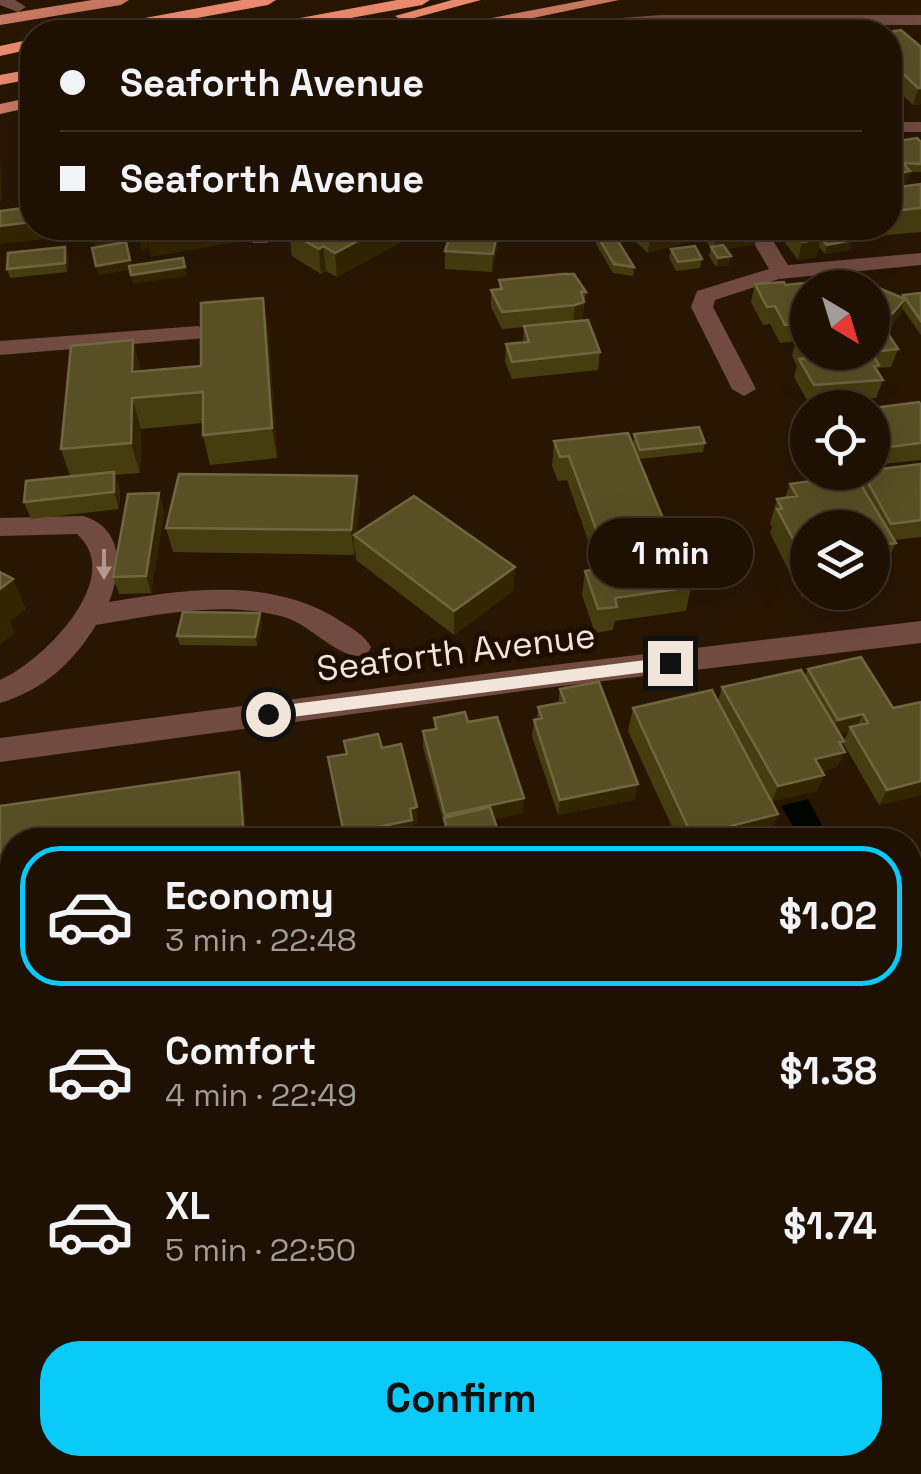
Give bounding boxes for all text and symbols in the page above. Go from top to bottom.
text: Seaforth Avenue [120,59,424,107]
text: Seaforth Avenue [120,155,424,203]
north arrow [790,270,890,370]
map controls [790,270,890,610]
button: locate [790,390,890,490]
button: layers [790,510,890,610]
callout: 1 min [588,518,752,588]
text: 1 min [631,533,710,573]
one-way arrow [96,549,112,580]
street label: Seaforth Avenue [314,613,598,691]
route end [648,641,693,686]
route start [246,692,291,737]
icon: car [45,871,135,961]
text: Economy [165,872,334,920]
text: $1.02 [779,892,877,940]
text: 3 min · 22:48 [165,920,357,960]
icon: car [45,1026,135,1116]
text: Comfort [165,1027,316,1075]
text: $1.38 [780,1047,877,1095]
text: 4 min · 22:49 [165,1075,357,1115]
icon: car [45,1181,135,1271]
text: XL [165,1182,210,1230]
text: $1.74 [783,1202,877,1250]
text: 5 min · 22:50 [165,1230,356,1270]
button: Confirm [40,1341,882,1456]

